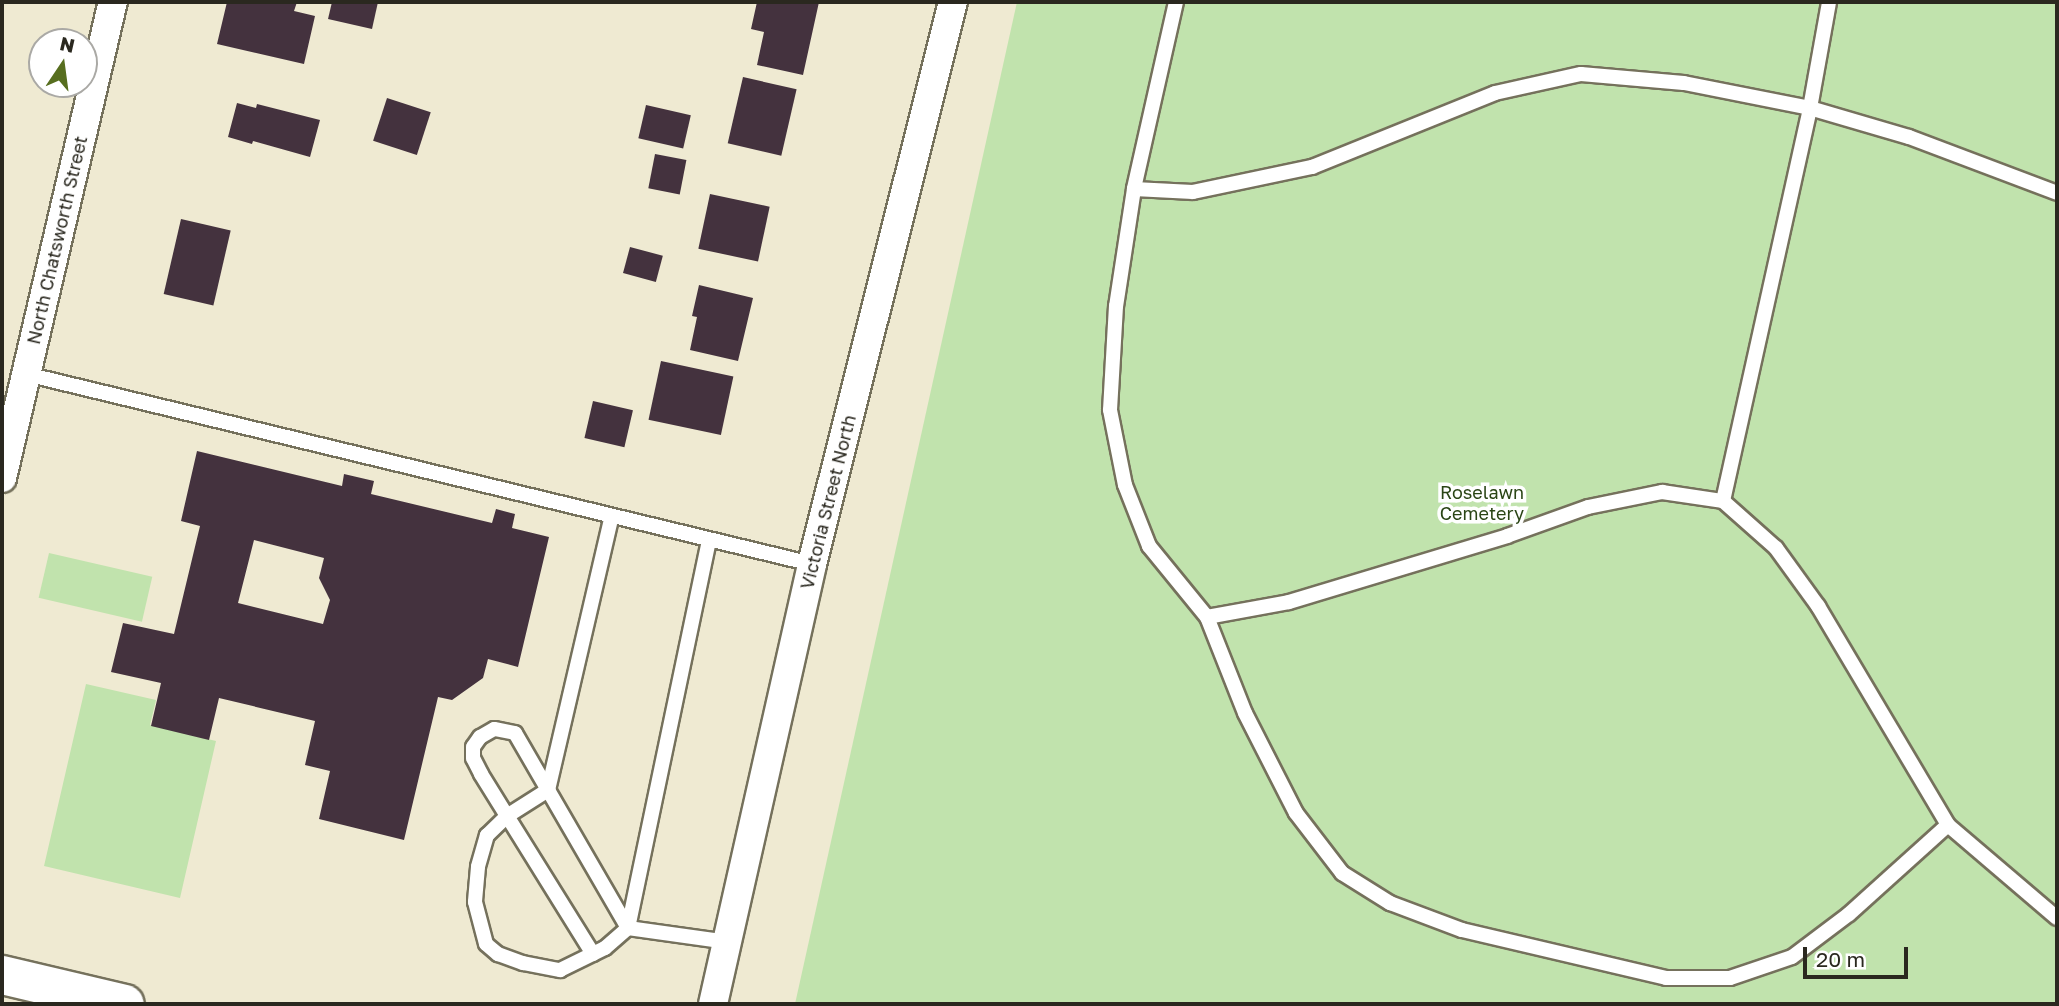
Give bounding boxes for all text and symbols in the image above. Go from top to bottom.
north arrow [28,28,98,98]
text: N [58,31,77,57]
street label: North Chatsworth Street [22,134,92,346]
street label: Victoria Street North [796,412,860,592]
park label: Roselawn Cemetery [1440,482,1524,524]
scale bar [1807,932,1912,976]
text: 20 m [1816,946,1865,972]

